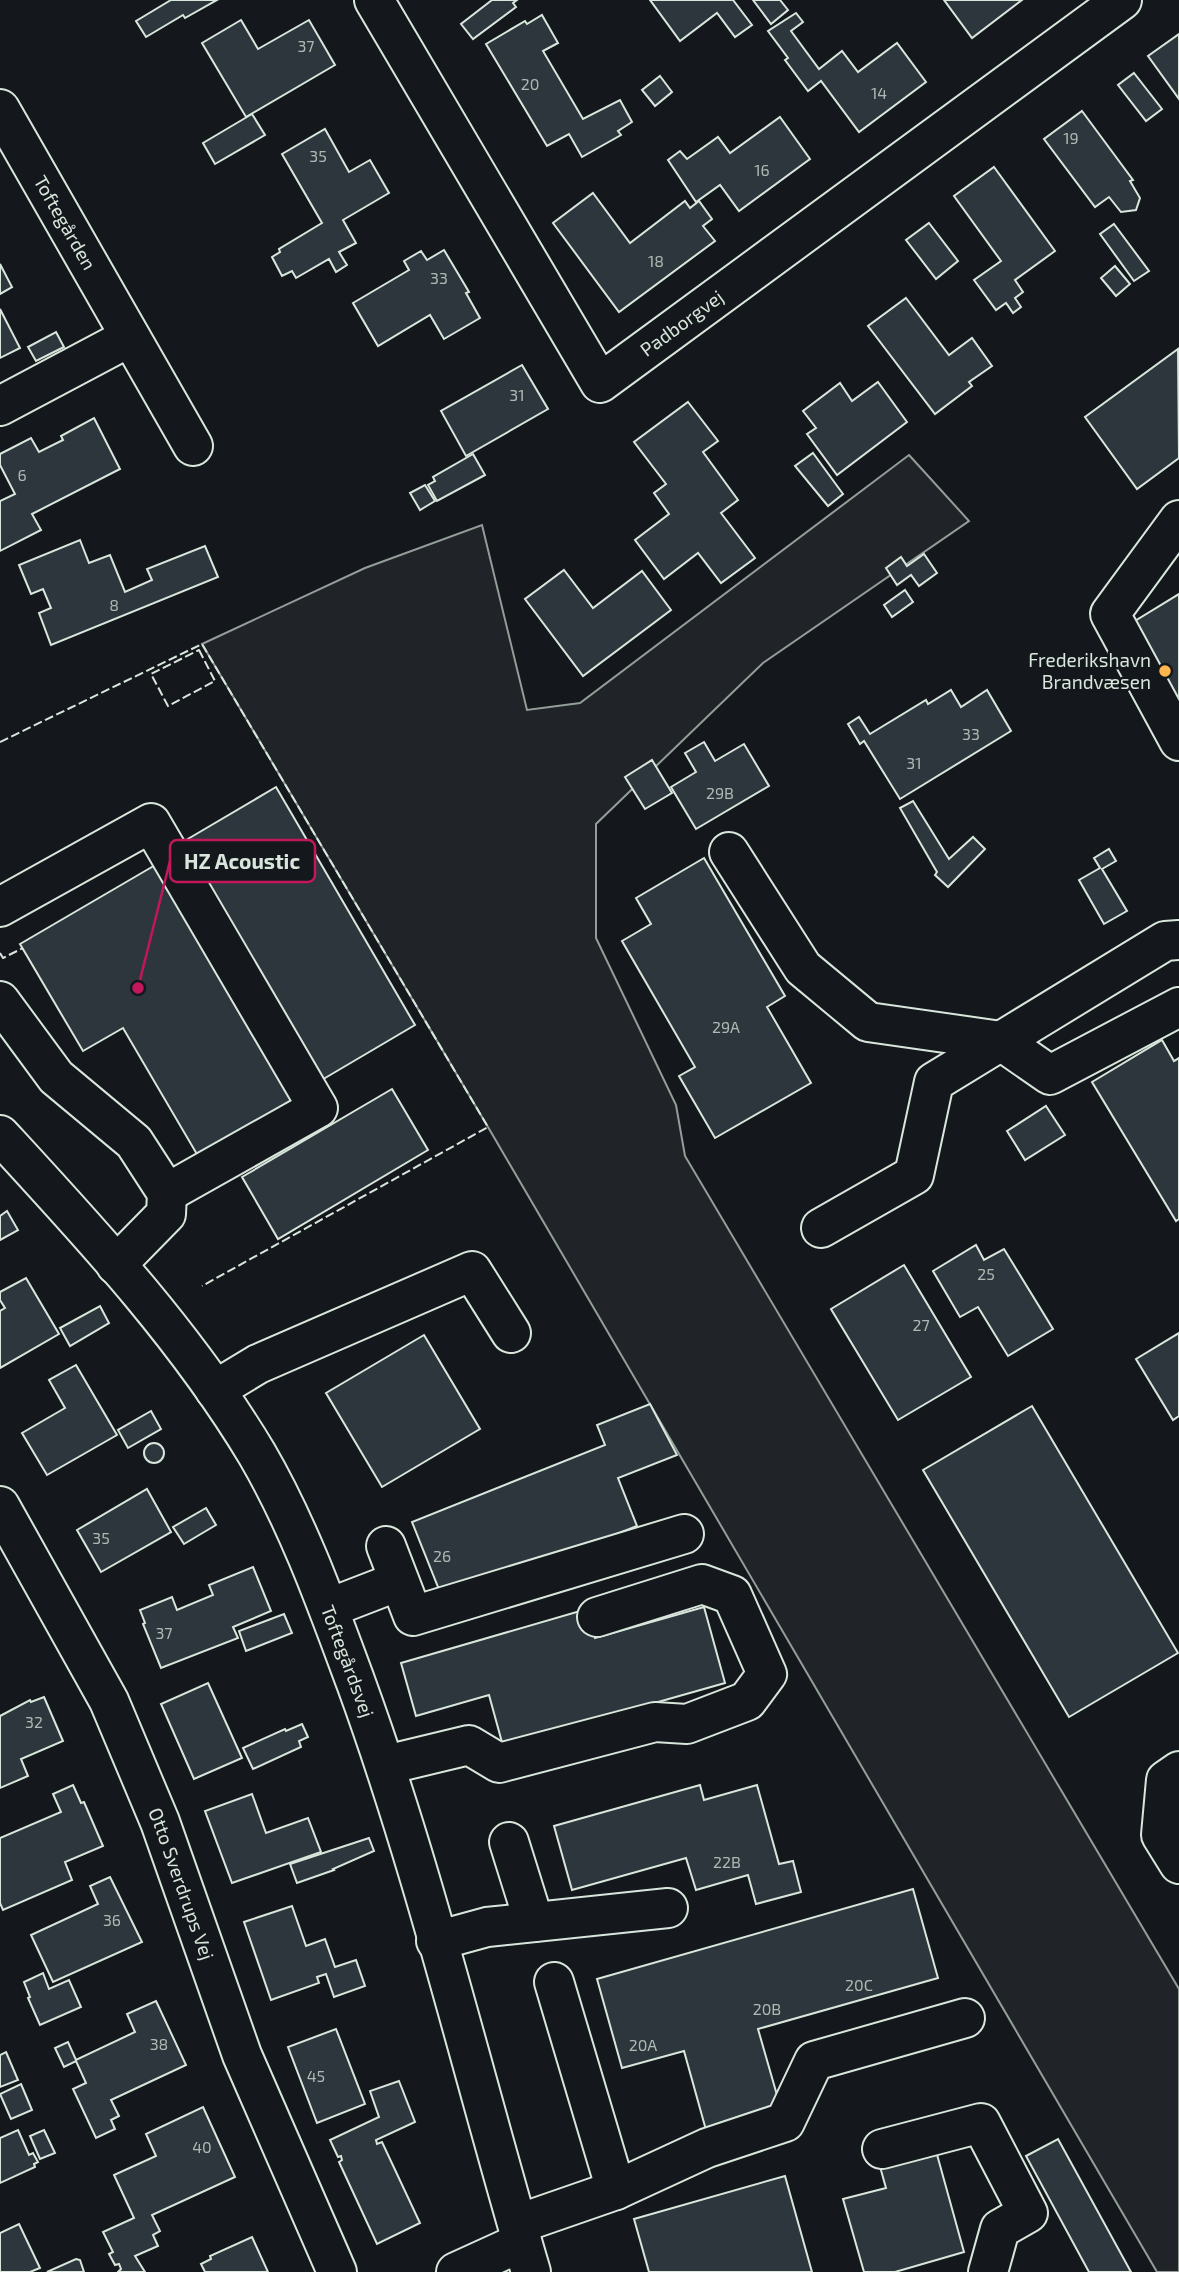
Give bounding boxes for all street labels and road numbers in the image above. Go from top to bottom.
street label: Toftegården [29,171,102,274]
street label: Padborgvej [635,285,727,361]
street label: Toftegårdsvej [317,1602,379,1720]
street label: Otto Sverdrups Vej [144,1804,220,1963]

